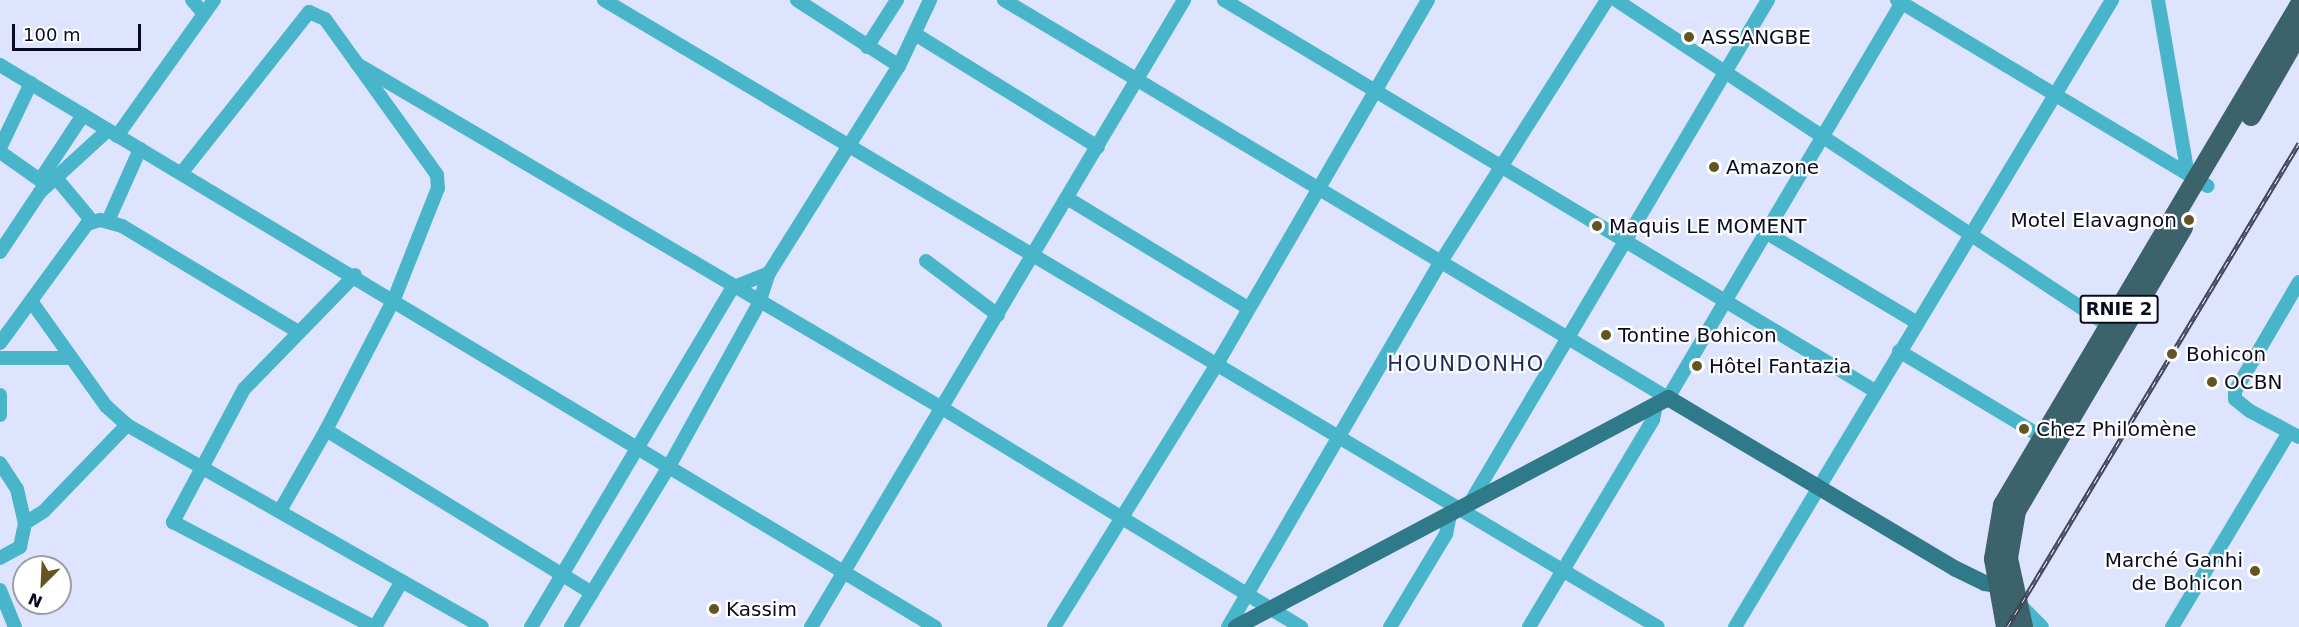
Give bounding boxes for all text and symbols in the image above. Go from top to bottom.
scale bar [15,12,144,50]
text: 100 m [23,24,81,45]
place label: ASSANGBE [1701,25,1811,49]
marker: ASSANGBE [1682,30,1696,44]
place label: Amazone [1726,155,1819,179]
marker: Amazone [1707,160,1721,174]
place label: Motel Elavagnon [2011,208,2177,232]
marker: Motel Elavagnon [2182,213,2196,227]
place label: Maquis LE MOMENT [1609,214,1806,238]
marker: Maquis LE MOMENT [1590,219,1604,233]
road number: RNIE 2 [2078,294,2160,324]
place label: Tontine Bohicon [1618,323,1777,347]
marker: Tontine Bohicon [1599,328,1613,342]
place label: Bohicon [2186,342,2266,366]
marker: Bohicon [2163,345,2181,363]
district label: HOUNDONHO [1387,351,1545,377]
place label: Hôtel Fantazia [1709,354,1851,378]
marker: Hôtel Fantazia [1690,359,1704,373]
place label: OCBN [2224,370,2282,394]
marker: OCBN [2205,375,2219,389]
place label: Chez Philomène [2036,417,2197,441]
marker: Chez Philomène [2017,422,2031,436]
place label: Marché Ganhi de Bohicon [2105,548,2243,595]
north arrow [12,555,72,615]
marker: Marché Ganhi de Bohicon [2248,564,2262,578]
text: N [25,589,45,611]
place label: Kassim [726,597,797,621]
marker: Kassim [707,602,721,616]

